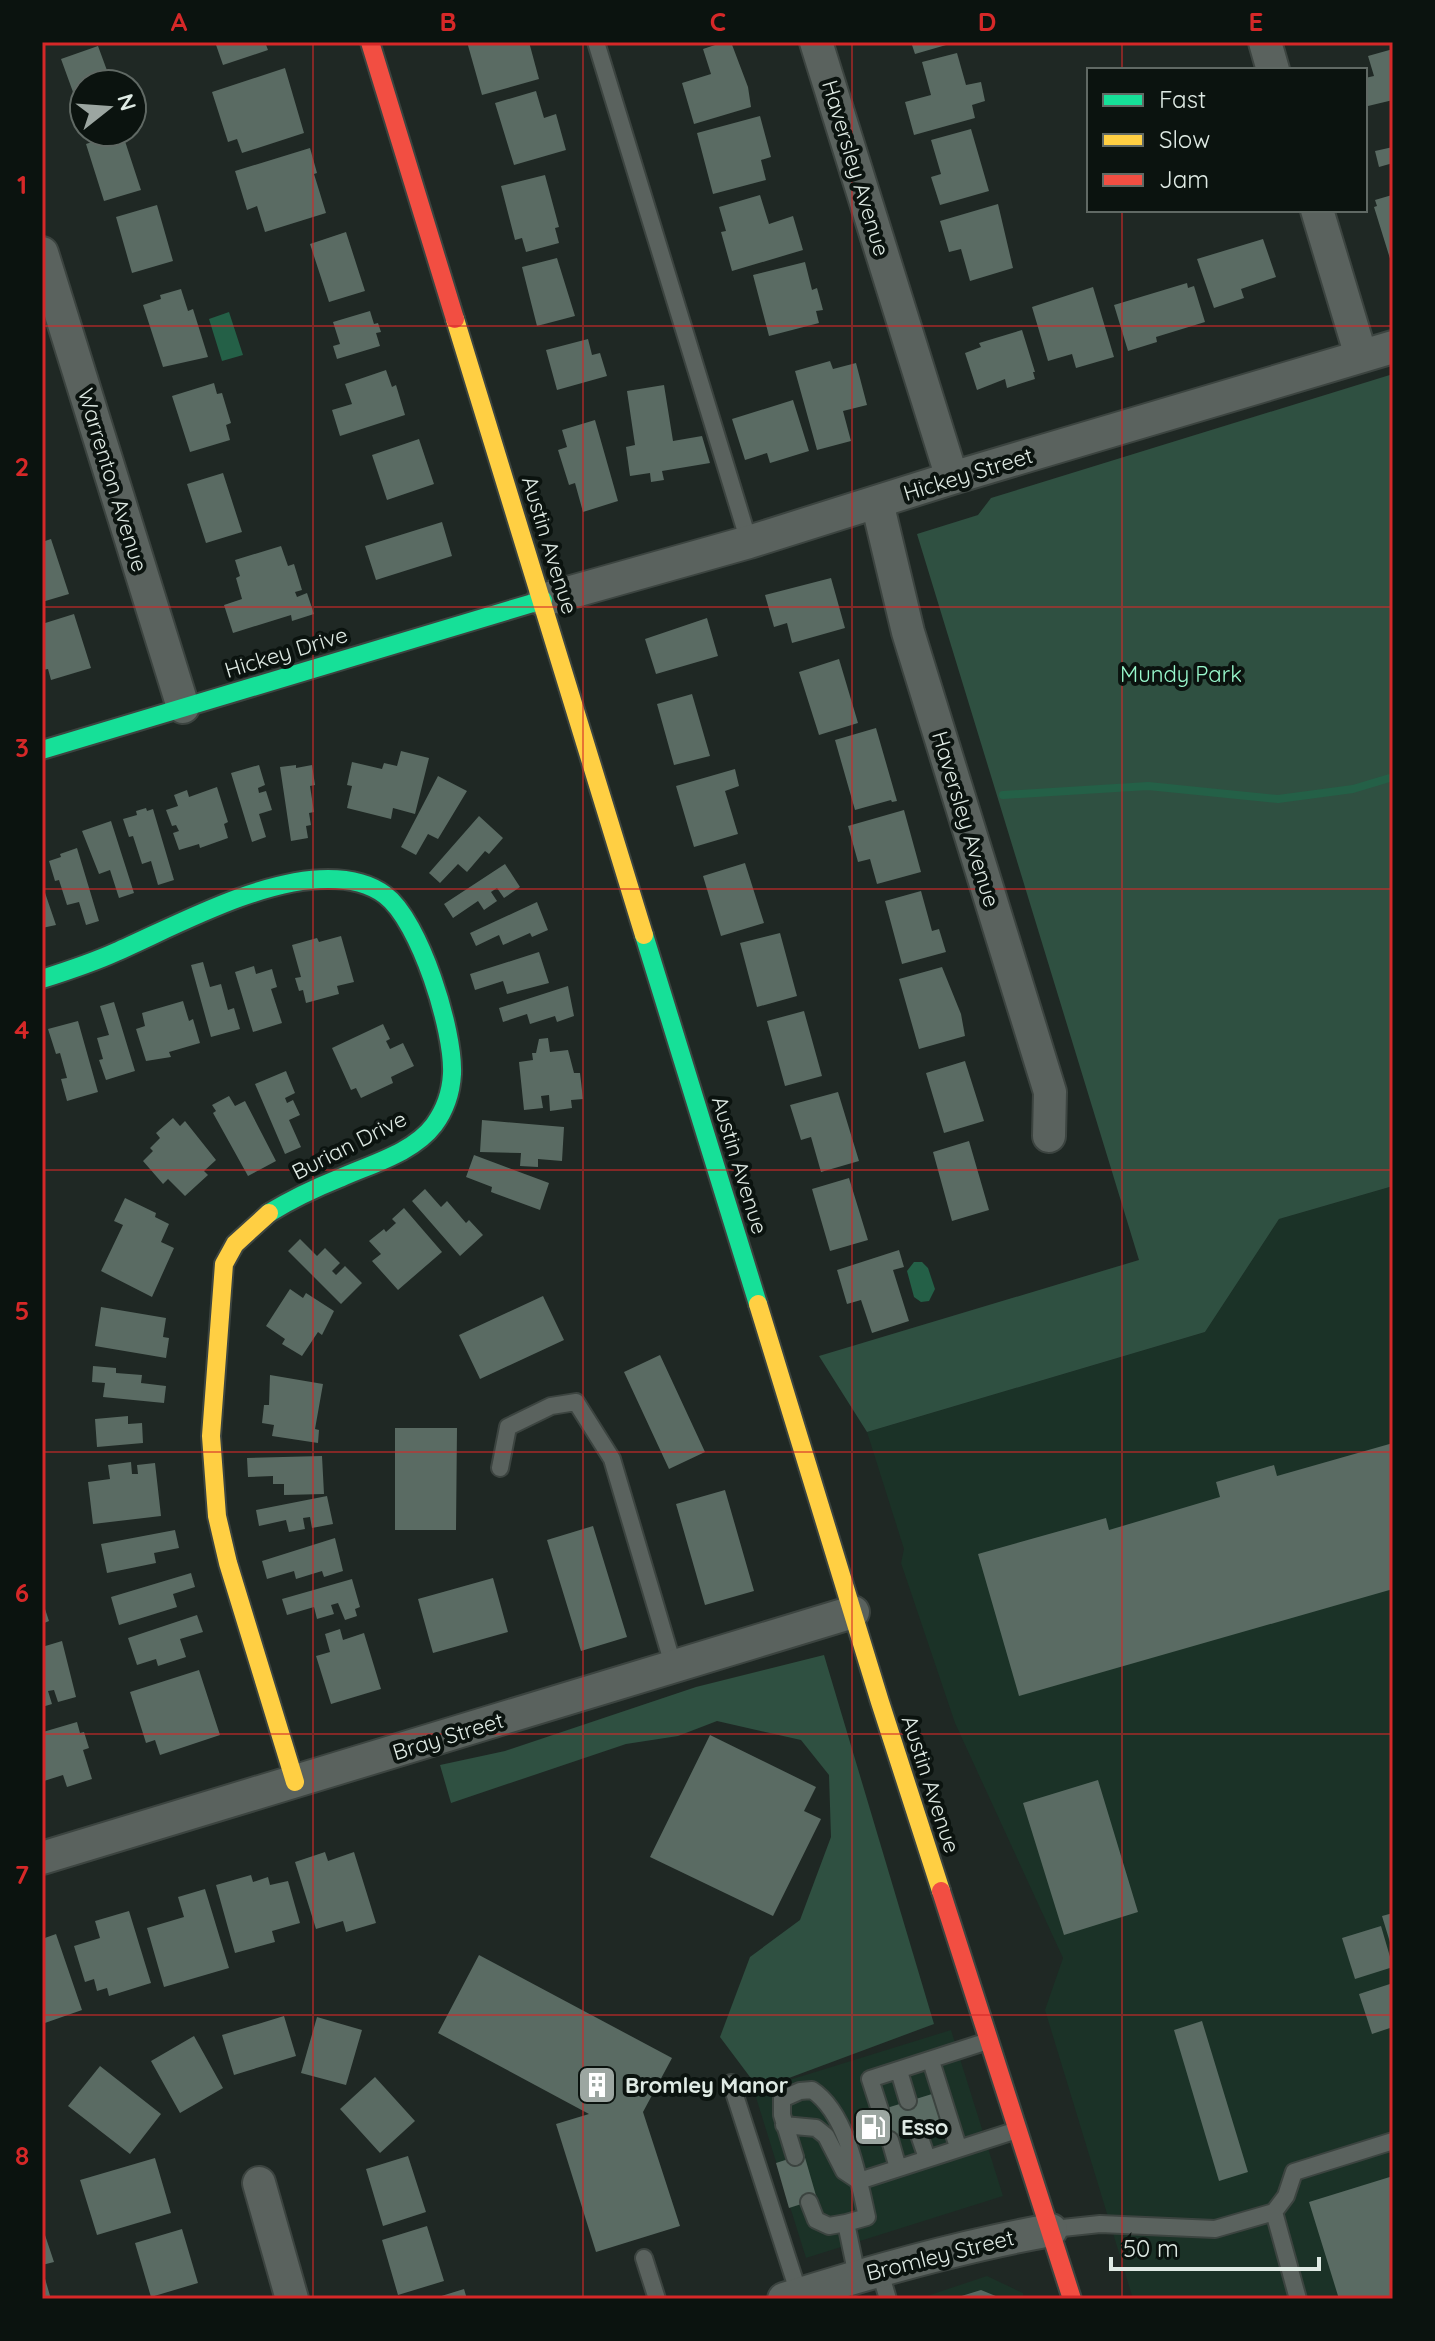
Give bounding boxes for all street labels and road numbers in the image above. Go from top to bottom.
street label: Haversley Avenue [816,77,896,259]
street label: Warrenton Avenue [72,385,154,575]
street label: Hickey Street [900,441,1036,507]
street label: Austin Avenue [516,473,584,617]
street label: Hickey Drive [221,620,351,684]
street label: Haversley Avenue [926,728,1006,910]
street label: Austin Avenue [706,1093,774,1237]
street label: Burian Drive [287,1104,411,1186]
street label: Bray Street [389,1706,507,1766]
street label: Austin Avenue [896,1712,966,1856]
street label: Bromley Street [863,2223,1017,2287]

